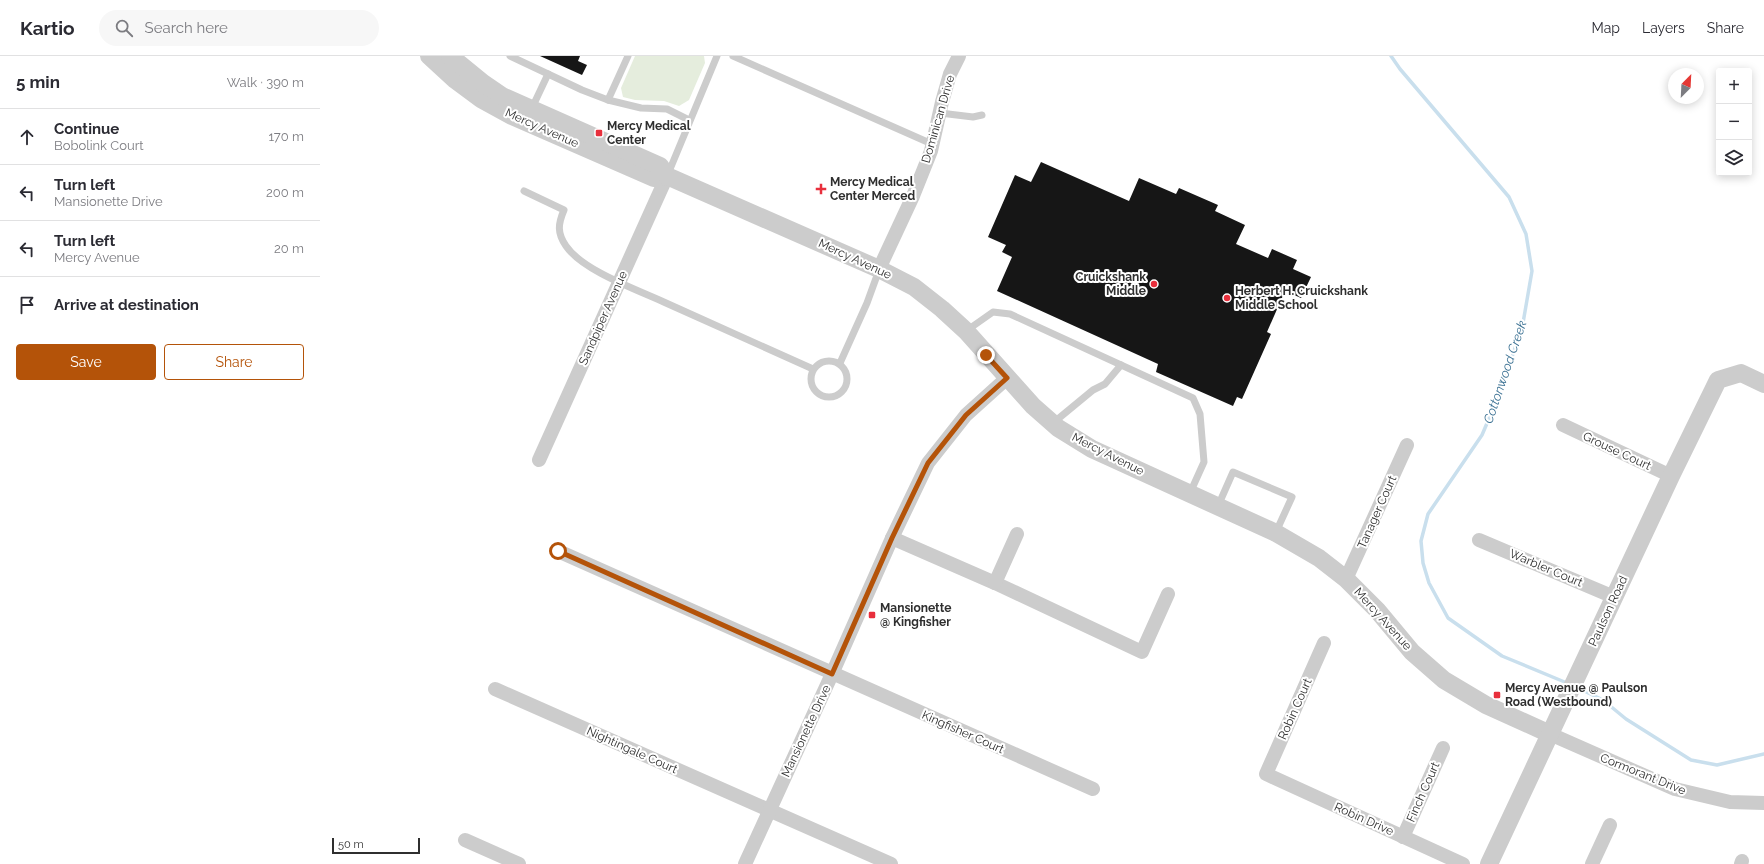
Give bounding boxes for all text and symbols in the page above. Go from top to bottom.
search box [99,10,379,46]
text: Kartio [20,17,75,39]
icon: search [113,17,135,39]
text: Search here [145,19,228,37]
text: Map [1592,20,1620,36]
text: Layers [1642,20,1685,36]
text: Share [1707,20,1744,36]
north arrow [1668,68,1704,104]
map controls [1716,68,1752,176]
button: + [1716,68,1752,104]
text: 5 min [16,72,60,92]
street label: Dominican Drive [919,73,957,165]
text: Walk · 390 m [227,75,304,90]
button: − [1716,104,1752,140]
street label: Mercy Avenue [503,106,581,150]
place label: Mercy Medical Center [607,119,691,147]
text: Continue [54,120,119,138]
icon: ahead [16,126,38,148]
marker: Mercy Medical Center [594,128,604,138]
text: 170 m [268,129,304,144]
text: Bobolink Court [54,138,144,153]
button: layers [1716,140,1752,176]
place label: Mercy Medical Center Merced [830,175,916,203]
text: Turn left [54,176,115,194]
icon: left [16,182,38,204]
marker: Mercy Medical Center Merced [815,183,827,195]
text: 200 m [266,185,304,200]
text: Mansionette Drive [54,194,163,209]
text: Turn left [54,232,115,250]
street label: Mercy Avenue [816,236,894,282]
icon: left [16,238,38,260]
text: 20 m [274,241,304,256]
text: Mercy Avenue [54,250,140,265]
street label: Sandpiper Avenue [576,269,630,367]
place label: Cruickshank Middle [1075,270,1146,298]
marker: Cruickshank Middle [1149,279,1159,289]
place label: Herbert H. Cruickshank Middle School [1235,284,1368,312]
marker: Herbert H. Cruickshank Middle School [1222,293,1232,303]
icon: arrive [16,294,38,316]
text: Arrive at destination [54,296,199,314]
water label: Cottonwood Creek [1480,318,1530,425]
button: Save [16,344,156,380]
button: Share [164,344,304,380]
route end [977,346,995,364]
street label: Grouse Court [1581,429,1653,473]
street label: Mercy Avenue [1070,430,1146,478]
street label: Tanager Court [1355,473,1399,551]
route start [549,542,567,560]
street label: Warbler Court [1507,546,1585,590]
street label: Paulson Road [1586,574,1630,648]
street label: Mercy Avenue [1351,585,1415,653]
place label: Mansionette @ Kingfisher [880,601,951,629]
marker: Mansionette @ Kingfisher [867,610,877,620]
street label: Robin Court [1275,676,1315,742]
place label: Mercy Avenue @ Paulson Road (Westbound) [1505,681,1647,709]
street label: Mansionette Drive [778,683,834,779]
marker: Mercy Avenue @ Paulson Road (Westbound) [1492,690,1502,700]
street label: Kingfisher Court [920,708,1006,756]
street label: Nightingale Court [584,724,680,776]
street label: Cormorant Drive [1598,750,1688,798]
street label: Finch Court [1404,760,1442,824]
street label: Robin Drive [1332,800,1396,838]
scale bar [332,836,420,855]
text: 50 m [338,838,364,851]

